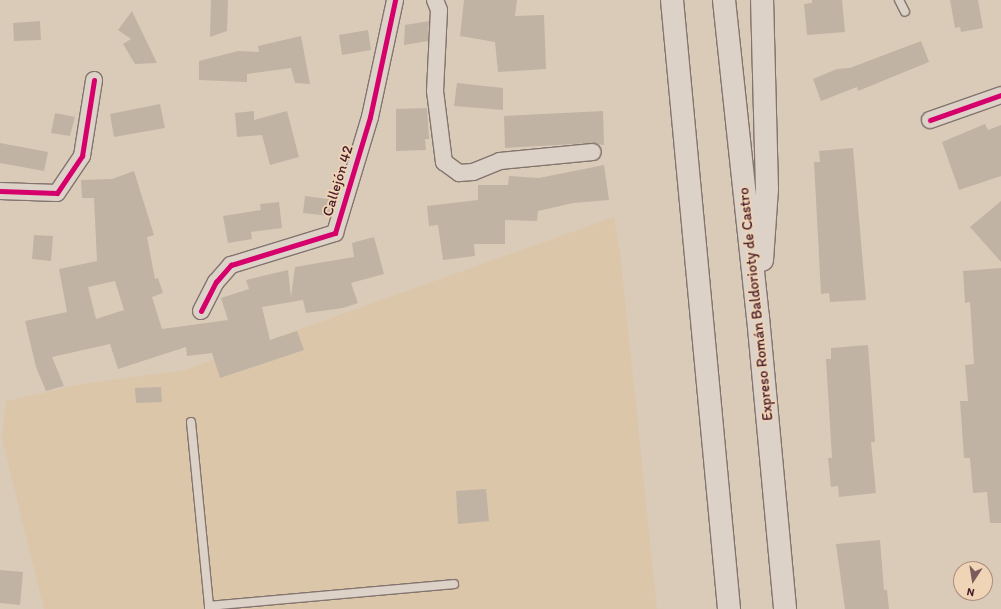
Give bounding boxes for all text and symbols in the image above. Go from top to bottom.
street label: Callejón 42 [319,143,357,219]
street label: Expreso Román Baldorioty de Castro [735,186,777,422]
north arrow [953,561,993,601]
text: N [966,585,976,599]

